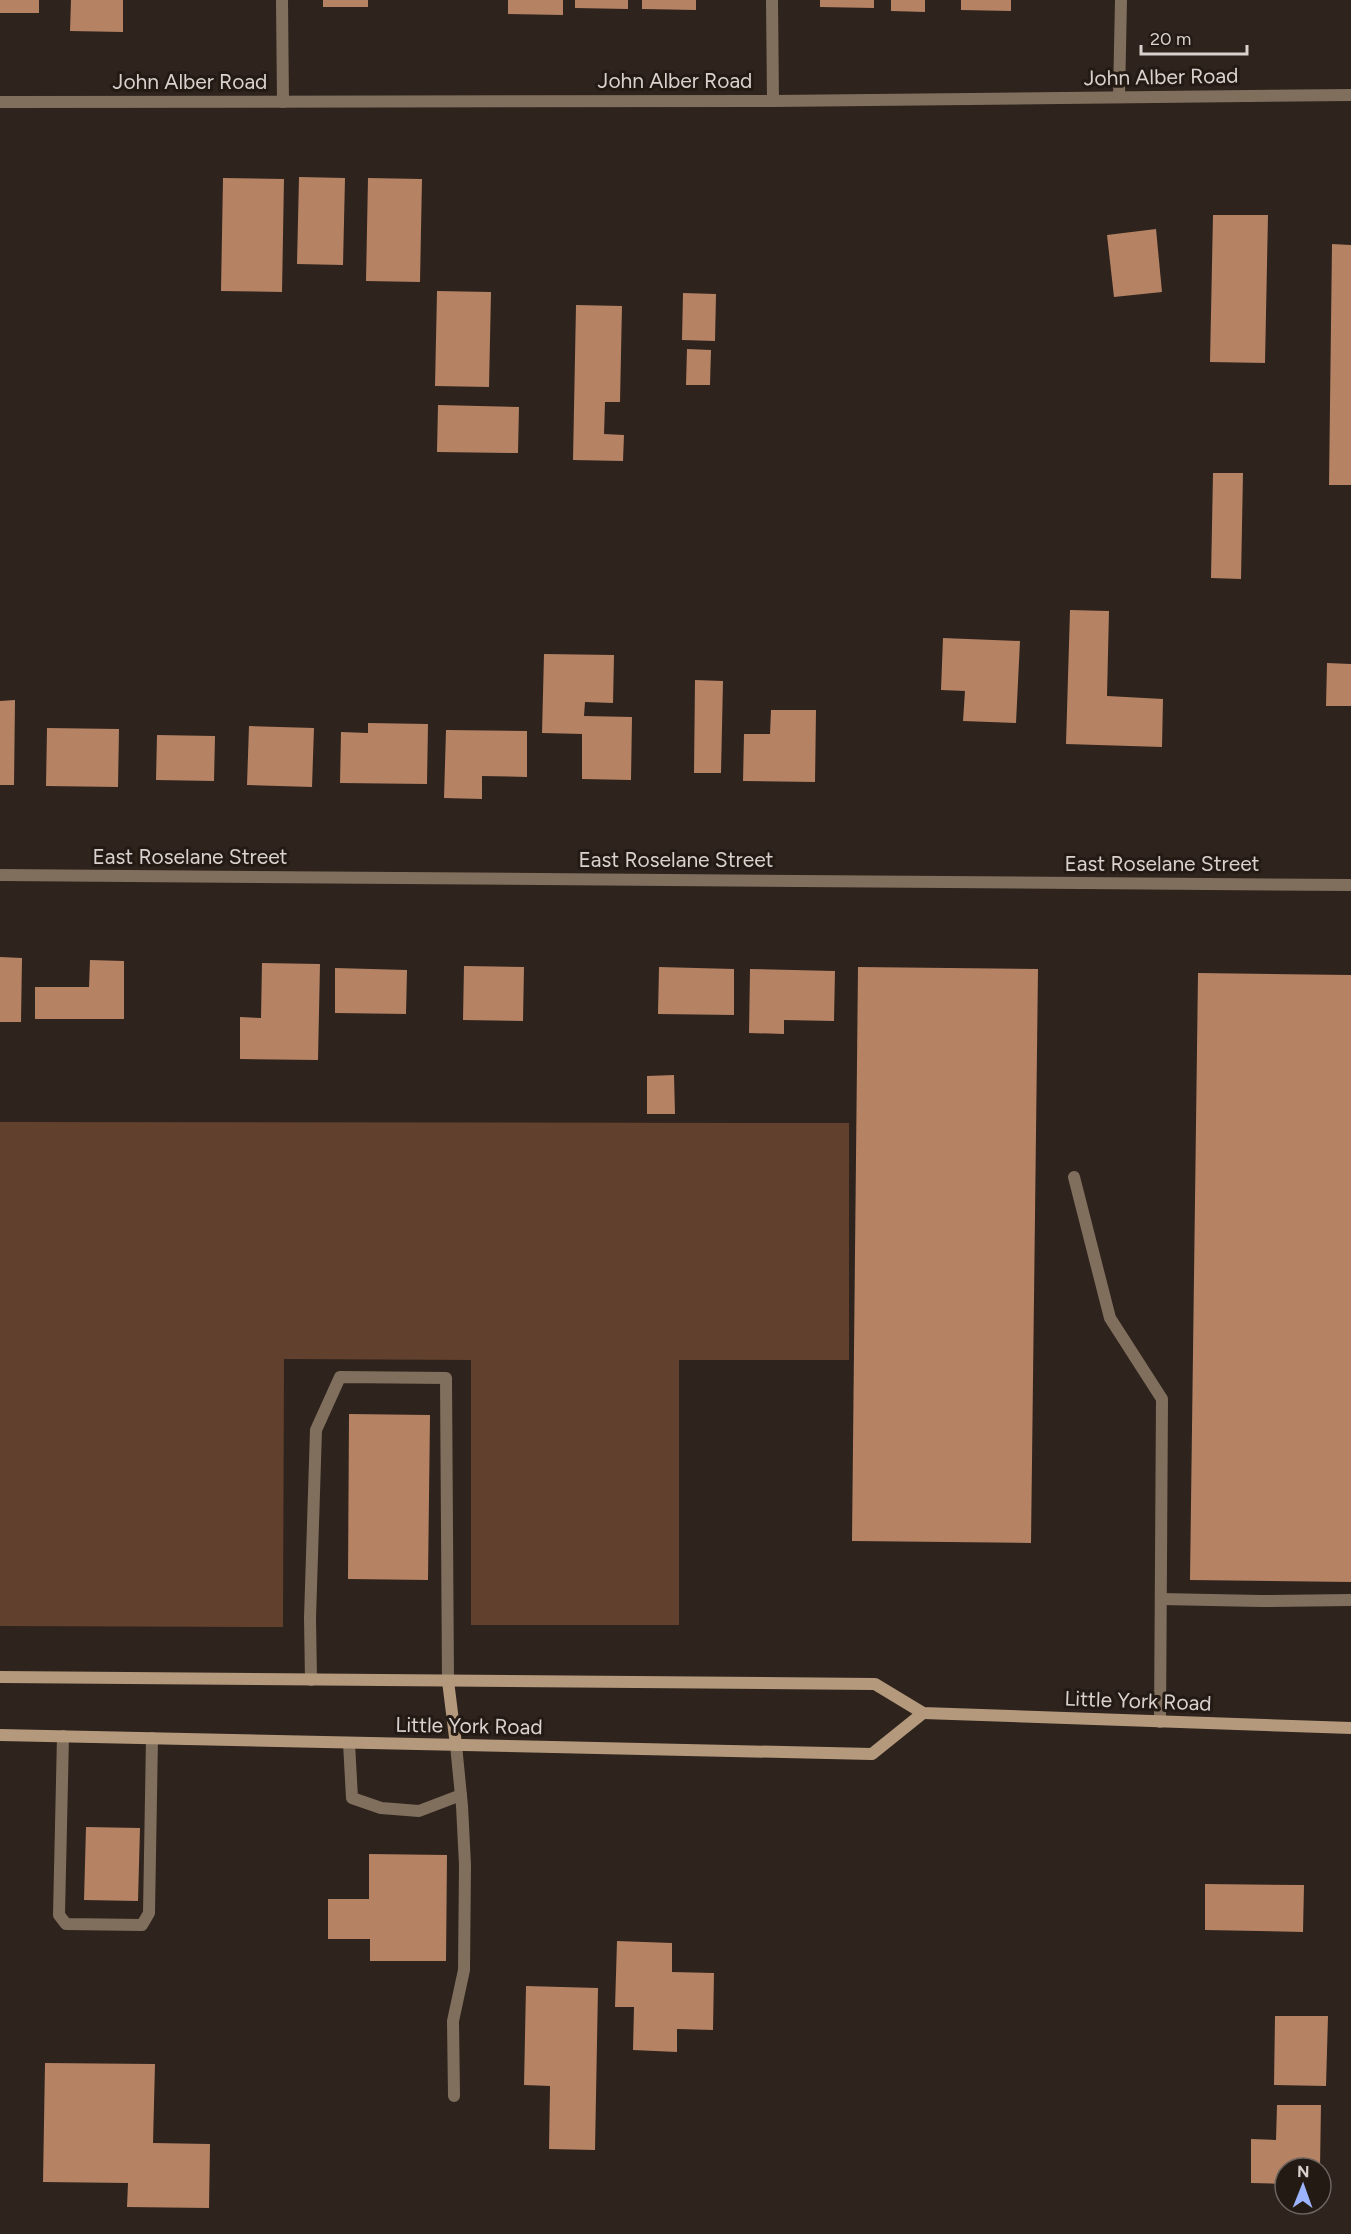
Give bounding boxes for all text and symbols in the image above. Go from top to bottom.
scale bar [1141,18,1248,56]
text: 20 m [1150,28,1191,50]
street label: John Alber Road [1083,63,1239,90]
street label: John Alber Road [598,68,752,93]
street label: John Alber Road [113,69,267,94]
street label: East Roselane Street [92,844,288,869]
street label: East Roselane Street [578,847,774,872]
street label: East Roselane Street [1064,851,1260,876]
street label: Little York Road [1064,1685,1212,1716]
street label: Little York Road [395,1712,543,1739]
north arrow [1273,2156,1333,2216]
text: N [1297,2162,1310,2181]

